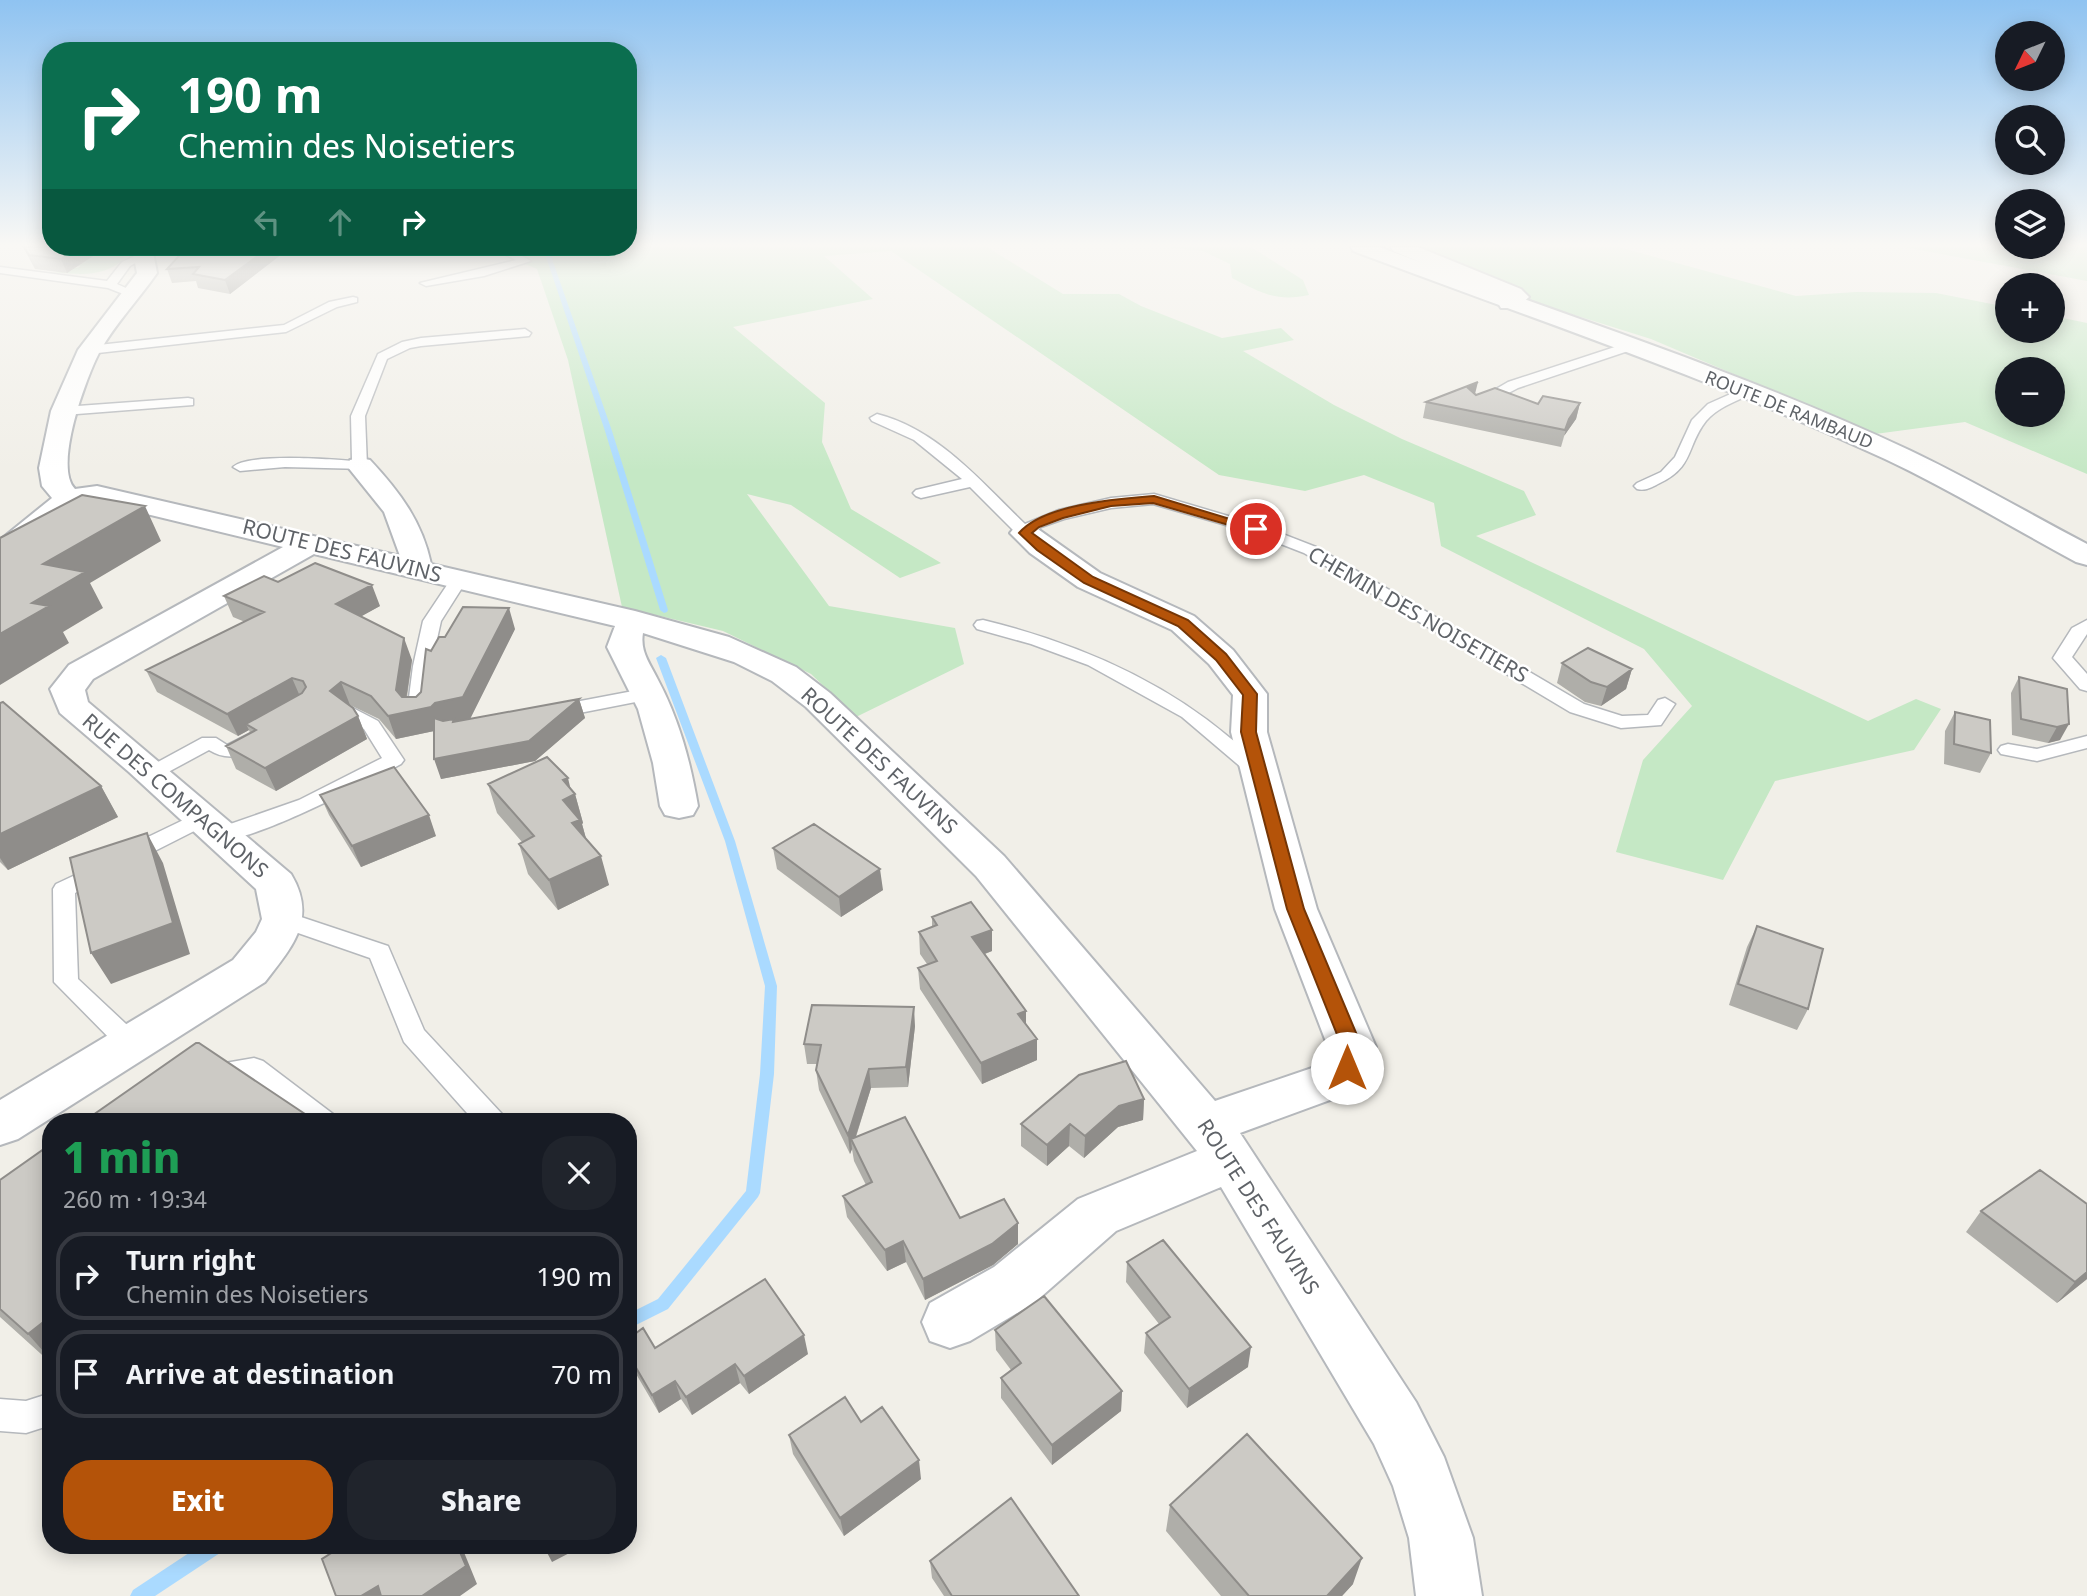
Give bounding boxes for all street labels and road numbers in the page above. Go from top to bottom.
street label: ROUTE DE RAMBAUD [1702,364,1877,454]
street label: ROUTE DES FAUVINS [240,512,445,588]
street label: CHEMIN DES NOISETIERS [1303,540,1534,689]
street label: ROUTE DES FAUVINS [796,680,964,840]
street label: RUE DES COMPAGNONS [77,707,275,884]
street label: ROUTE DES FAUVINS [1192,1113,1326,1300]

